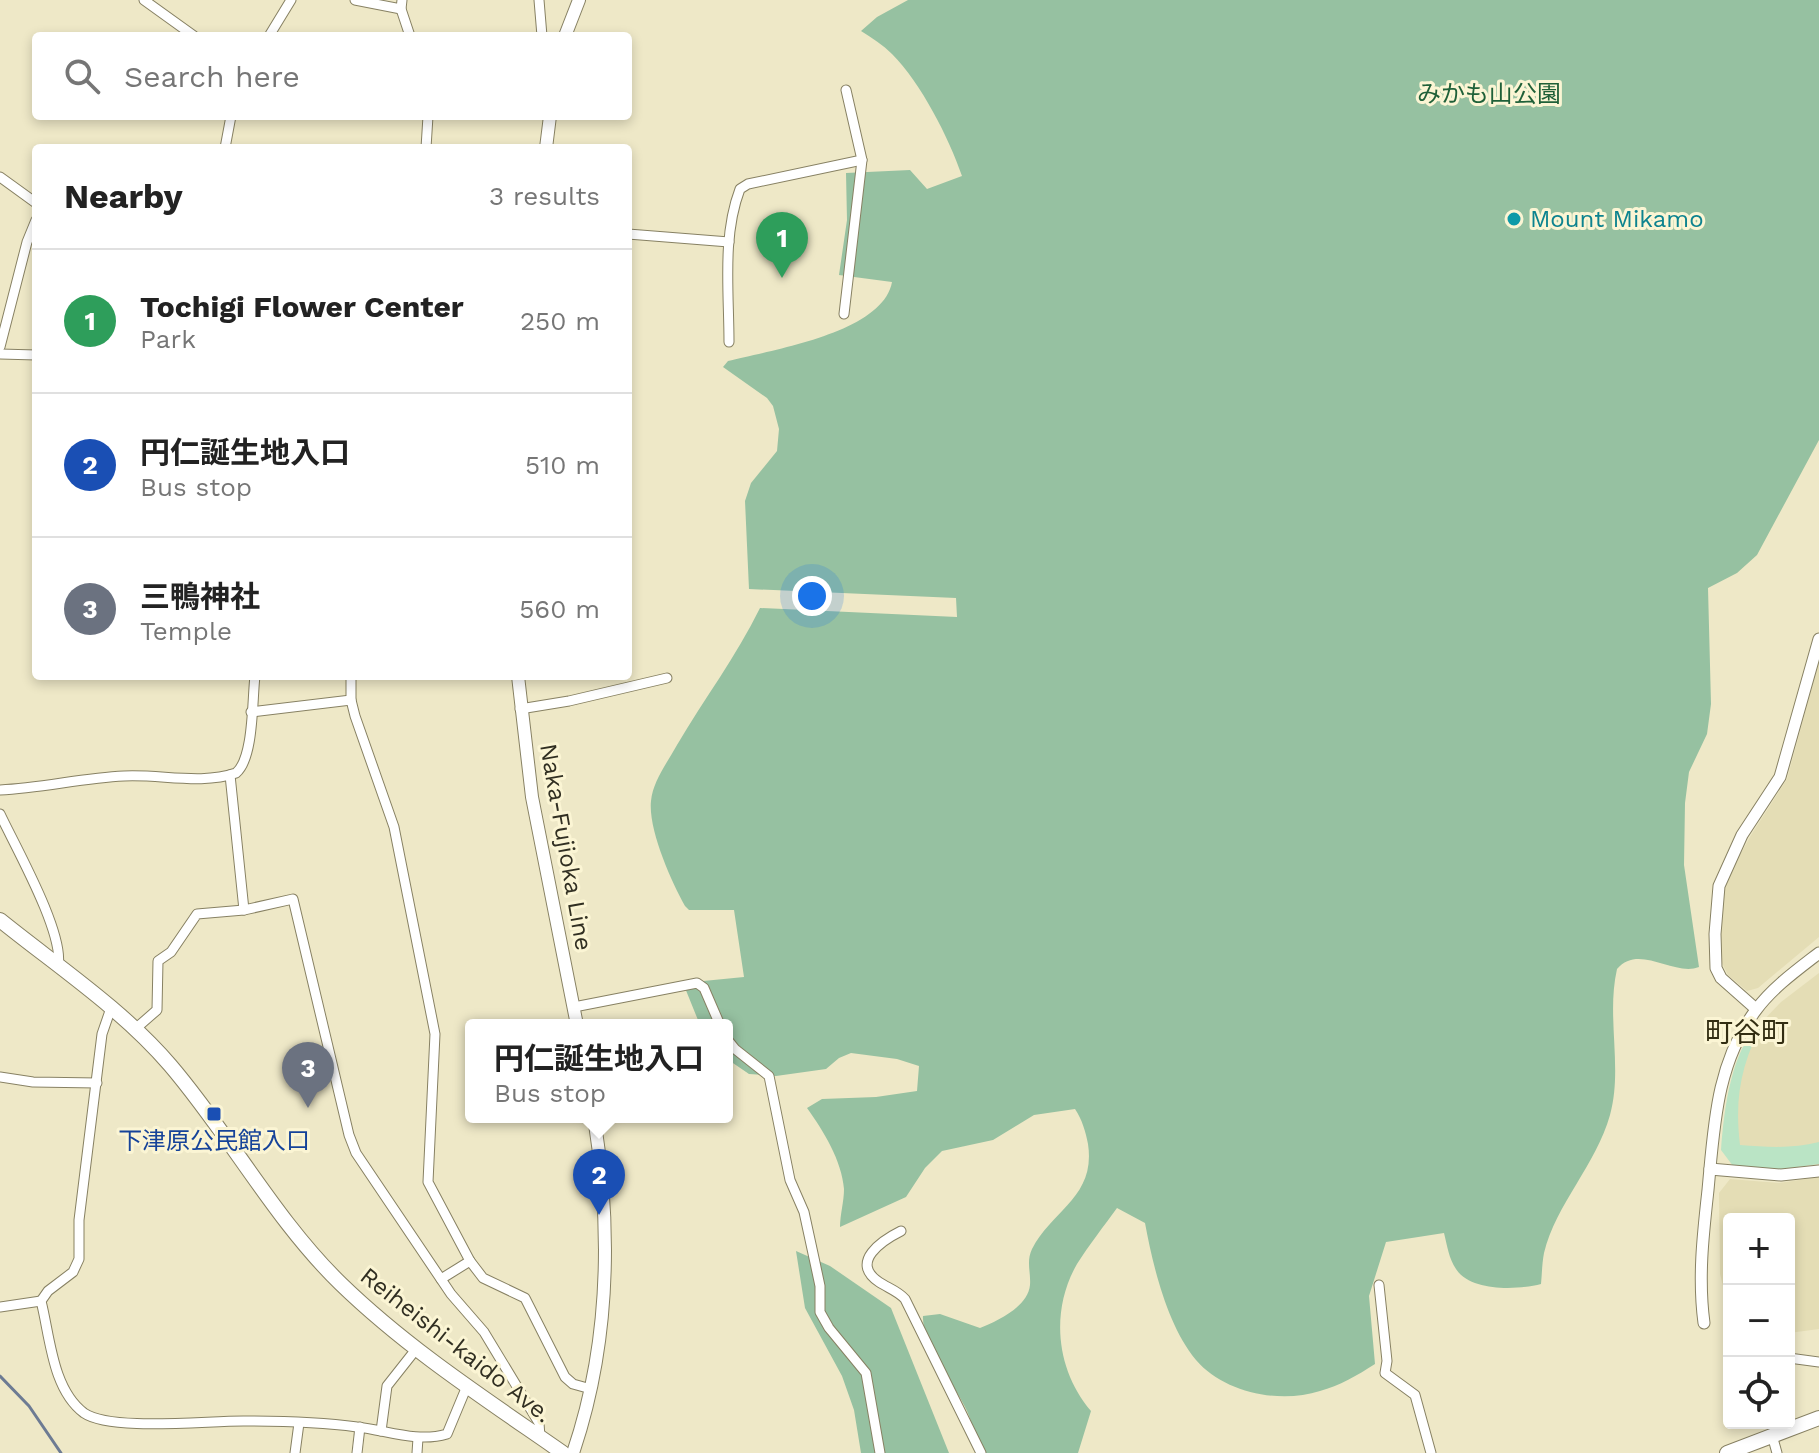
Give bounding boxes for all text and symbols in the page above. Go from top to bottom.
search box [32,32,632,120]
icon: search [60,54,104,98]
text: Search here [124,59,300,94]
park label: みかも山公園 [1417,80,1561,108]
text: Nearby [64,176,183,216]
text: 3 results [489,181,600,211]
place label: Mount Mikamo [1530,205,1704,233]
marker: Mount Mikamo [1505,210,1523,228]
pin: 1 [756,212,808,278]
text: Tochigi Flower Center [140,289,464,324]
text: 1 [84,306,96,336]
text: 250 m [520,306,600,336]
text: Park [140,324,196,354]
text: 円仁誕生地入口 [140,435,350,470]
text: 2 [82,450,98,480]
text: 510 m [525,450,600,480]
text: Bus stop [140,472,252,502]
your location [792,576,832,616]
text: 三鴨神社 [140,579,260,614]
text: 3 [82,594,98,624]
text: 560 m [519,594,600,624]
text: Temple [140,616,232,646]
street label: Naka-Fujioka Line [534,741,598,953]
district label: 町谷町 [1705,1016,1789,1049]
popup [465,1019,733,1123]
text: 円仁誕生地入口 [494,1041,704,1076]
pin: 3 [282,1042,334,1108]
text: Bus stop [494,1078,606,1108]
marker: 下津原公民館入口 [205,1105,223,1123]
place label: 下津原公民館入口 [118,1127,310,1155]
pin: 2 [573,1149,625,1215]
map controls [1723,1213,1795,1429]
button: + [1723,1213,1795,1285]
street label: Reiheishi-kaido Ave. [355,1262,557,1428]
button: − [1723,1285,1795,1357]
button: locate [1723,1357,1795,1429]

